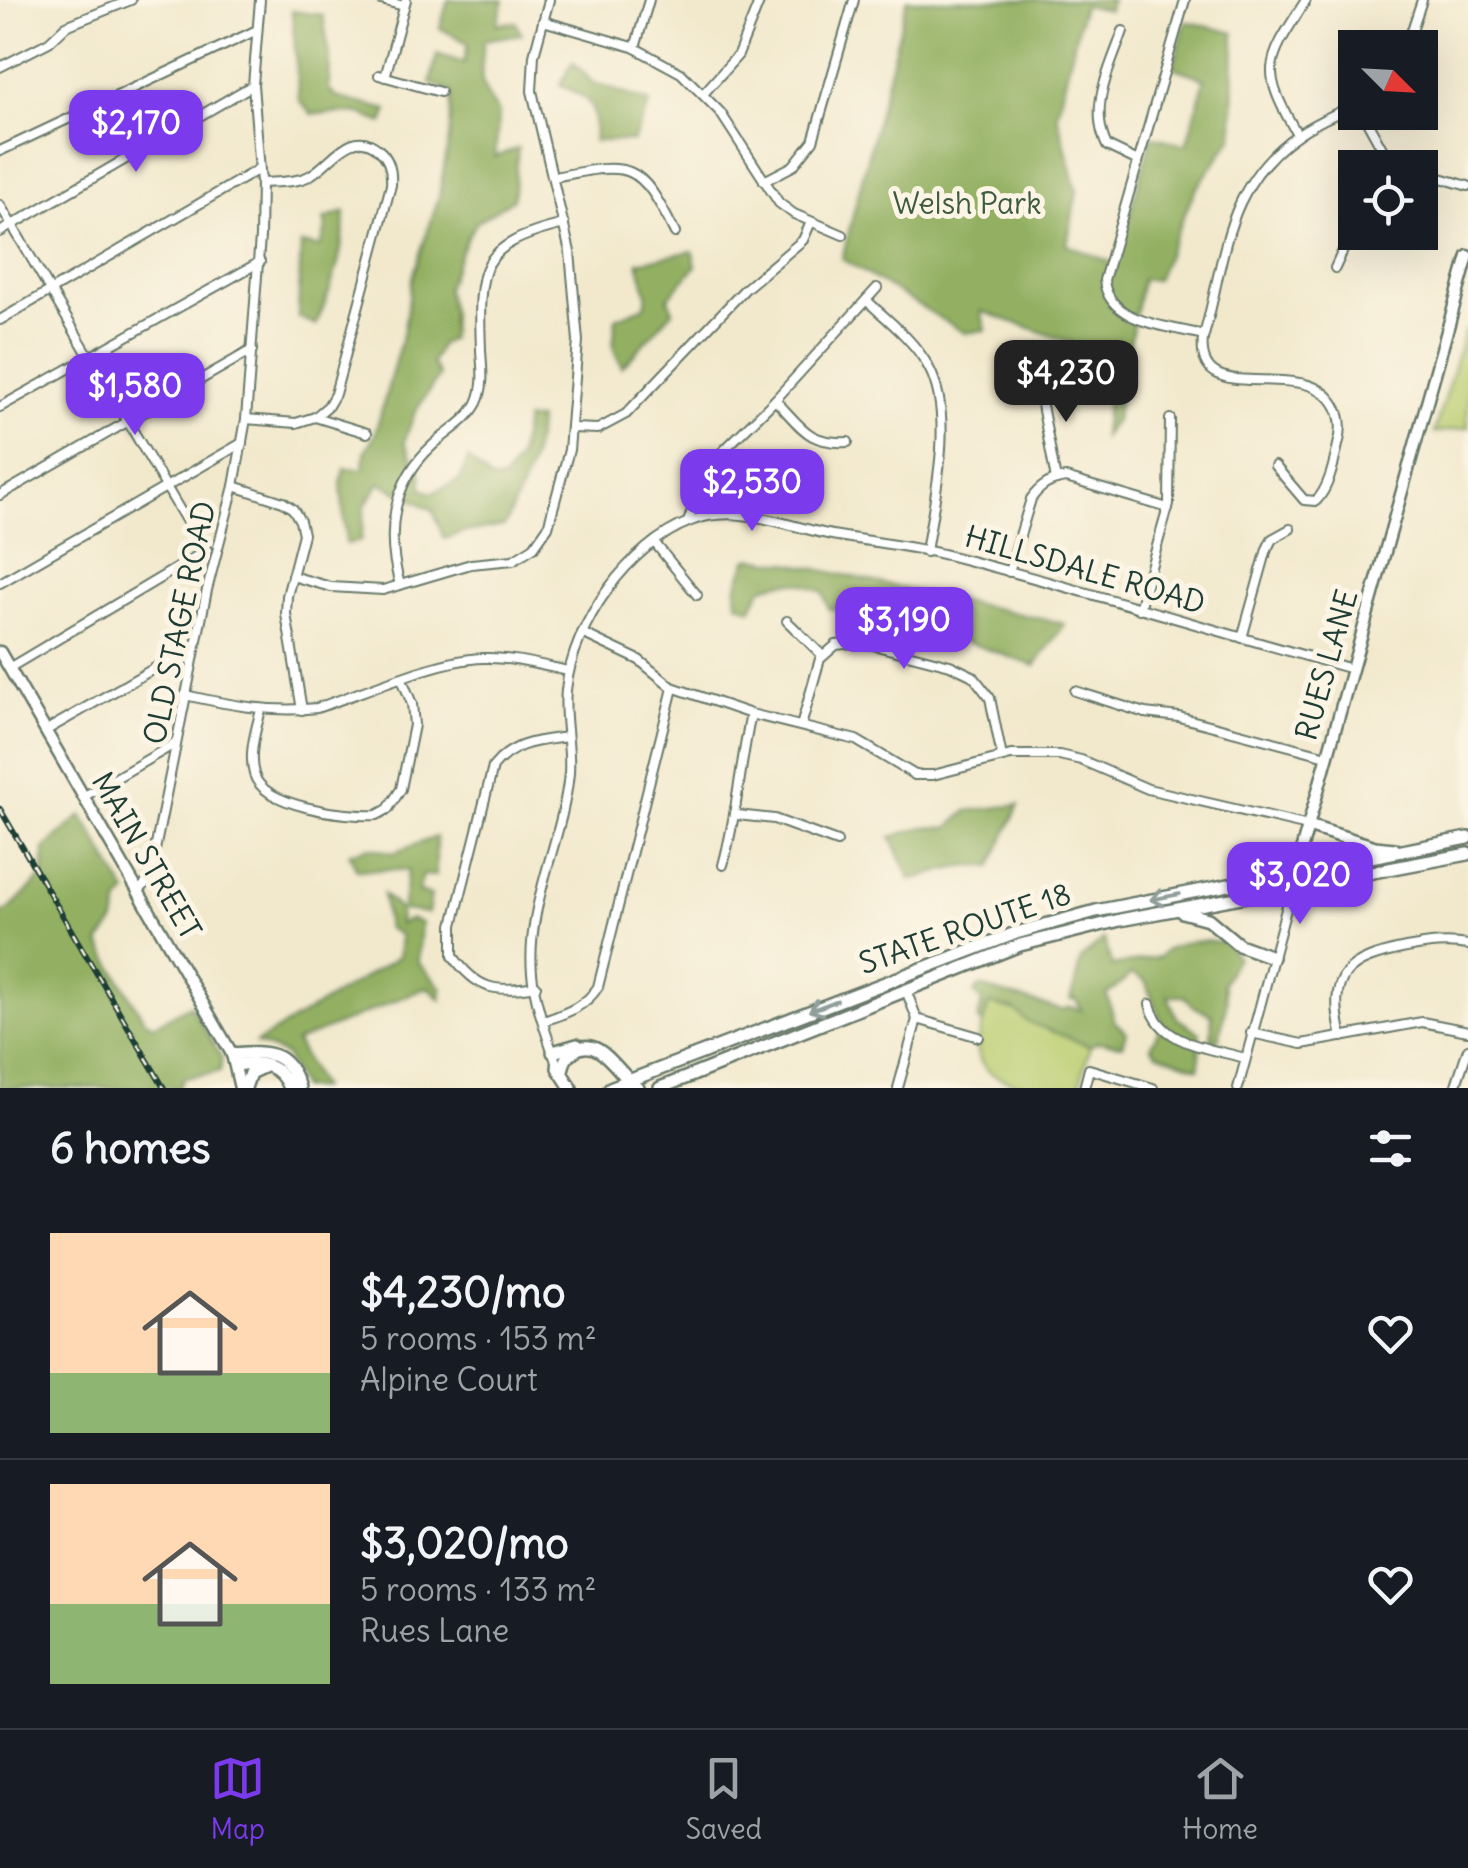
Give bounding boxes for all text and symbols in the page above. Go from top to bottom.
north arrow [1338,30,1438,130]
map controls [1338,30,1438,250]
pin: $2,170 [55,90,217,175]
text: $2,170 [91,102,181,143]
button: locate [1338,150,1438,250]
park label: Welsh Park [892,184,1042,222]
pin: $4,230 [985,340,1147,425]
text: $4,230 [1016,352,1116,393]
pin: $1,580 [54,353,216,438]
text: $1,580 [88,365,182,406]
pin: $2,530 [671,449,833,534]
text: $2,530 [702,461,802,502]
street label: OLD STAGE ROAD [135,498,223,748]
street label: HILLSDALE ROAD [961,517,1210,622]
street label: RUES LANE [1286,585,1366,744]
pin: $3,190 [823,587,985,672]
text: $3,190 [857,599,951,640]
street label: MAIN STREET [84,765,210,946]
pin: $3,020 [1219,842,1381,927]
text: $3,020 [1249,854,1351,895]
street label: STATE ROUTE 18 [854,874,1076,982]
one-way arrow [1150,888,1182,907]
one-way arrow [808,998,839,1016]
icon: filters [1363,1121,1418,1176]
text: 6 homes [50,1122,211,1174]
text: $4,230/mo [360,1266,566,1318]
icon: home [130,1273,250,1393]
icon: heart [1363,1306,1418,1361]
text: 5 rooms · 153 m² [360,1318,597,1359]
text: Alpine Court [360,1359,538,1400]
text: $3,020/mo [360,1517,569,1569]
icon: home [130,1524,250,1644]
icon: heart [1363,1557,1418,1612]
text: 5 rooms · 133 m² [360,1569,596,1610]
text: Rues Lane [360,1610,509,1651]
tab: Map [210,1751,265,1847]
tab: Saved [685,1751,762,1847]
tab: Home [1182,1751,1258,1847]

